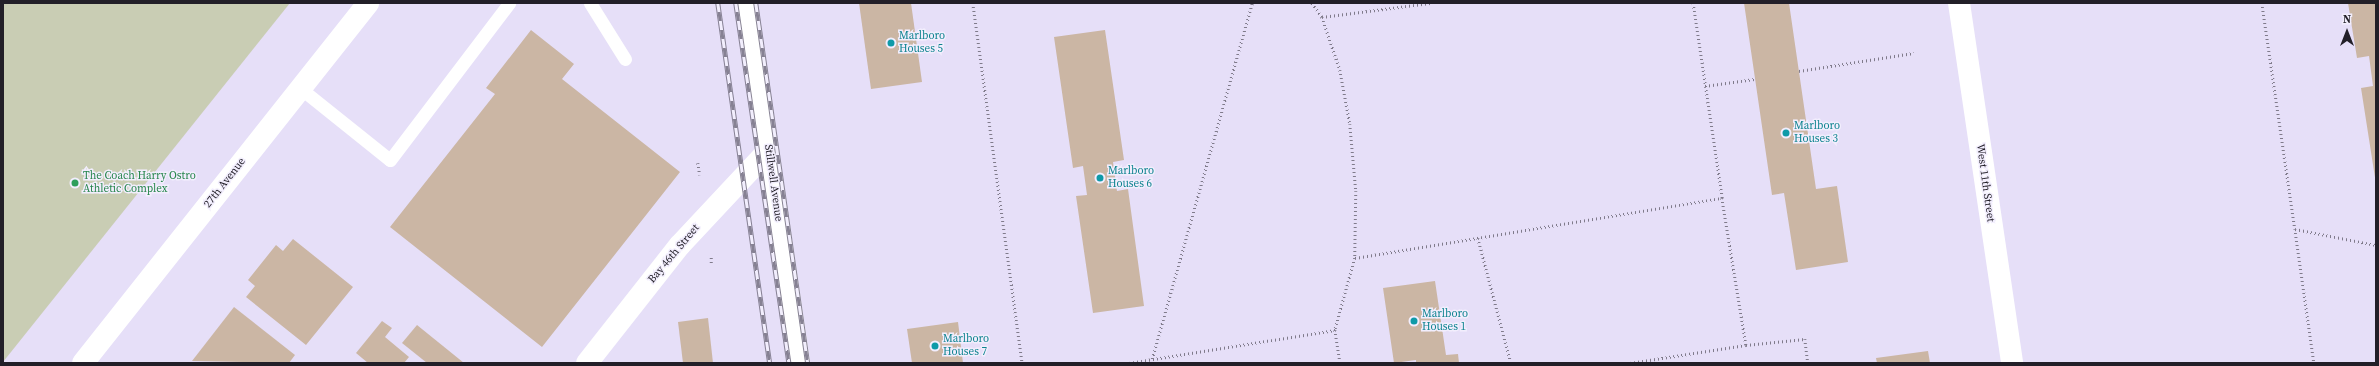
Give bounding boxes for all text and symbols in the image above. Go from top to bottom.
north arrow [2327,12,2367,52]
text: N [2343,12,2351,27]
place label: Marlboro Houses 5 [899,30,945,56]
marker: Marlboro Houses 5 [886,38,896,48]
place label: Marlboro Houses 3 [1794,120,1840,146]
marker: Marlboro Houses 3 [1781,128,1791,138]
street label: West 11th Street [1973,143,1997,223]
street label: Stillwell Avenue [761,144,785,222]
street label: 27th Avenue [201,155,249,211]
place label: Marlboro Houses 6 [1108,165,1154,191]
place label: The Coach Harry Ostro Athletic Complex [83,170,196,196]
marker: Marlboro Houses 6 [1095,173,1105,183]
marker: The Coach Harry Ostro Athletic Complex [70,178,80,188]
street label: Bay 46th Street [646,222,702,286]
place label: Marlboro Houses 1 [1422,308,1468,334]
marker: Marlboro Houses 1 [1409,316,1419,326]
place label: Marlboro Houses 7 [943,333,989,359]
marker: Marlboro Houses 7 [930,341,940,351]

